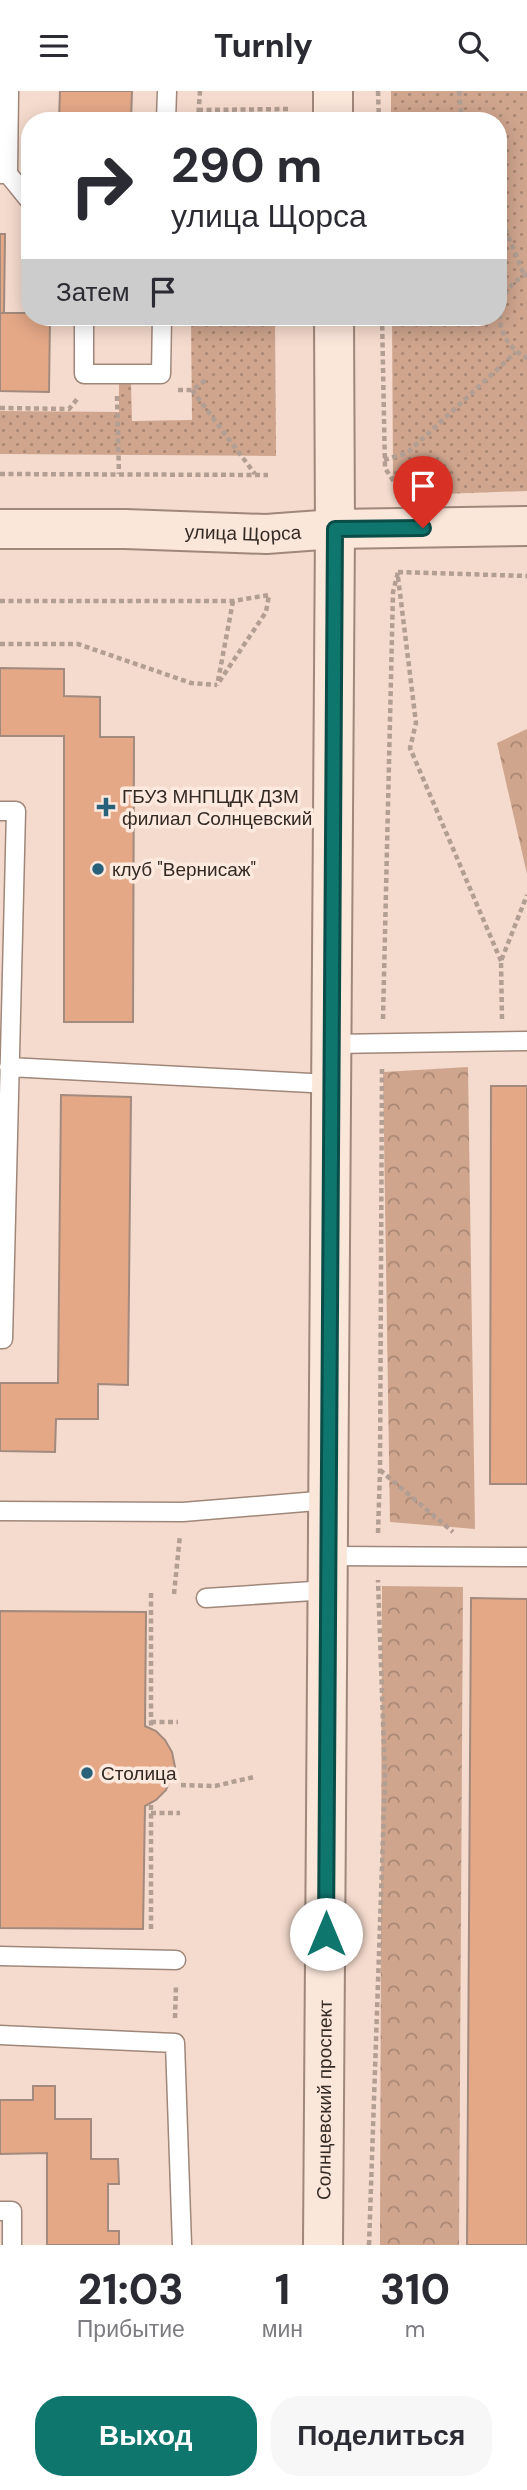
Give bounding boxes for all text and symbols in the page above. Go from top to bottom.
text: Turnly [214,25,313,67]
icon: menu [35,27,73,65]
icon: search [454,27,492,65]
text: 290 m [171,133,322,197]
icon: right [56,140,147,231]
text: улица Щорса [171,195,367,237]
icon: arrive [144,273,182,311]
text: Затем [56,275,130,309]
pin [393,456,453,528]
icon: arrive [404,467,442,505]
street label: улица Щорса [184,519,302,547]
place label: ГБУЗ МНПЦДК ДЗМ филиал Солнцевский [122,784,312,831]
marker: ГБУЗ МНПЦДК ДЗМ филиал Солнцевский [96,797,116,817]
place label: клуб "Вернисаж" [112,857,256,882]
marker: клуб "Вернисаж" [90,861,106,877]
place label: Столица [101,1761,177,1786]
marker: Столица [79,1765,95,1781]
position arrow [289,1897,363,1971]
street label: Солнцевский проспект [311,2000,338,2200]
text: 21:03 [78,2262,184,2317]
text: 1 [275,2262,290,2317]
text: 310 [380,2262,450,2317]
text: Прибытие [77,2314,185,2344]
text: мин [262,2314,303,2344]
text: m [405,2314,425,2344]
button: Выход [35,2396,257,2476]
button: Поделиться [271,2396,492,2476]

